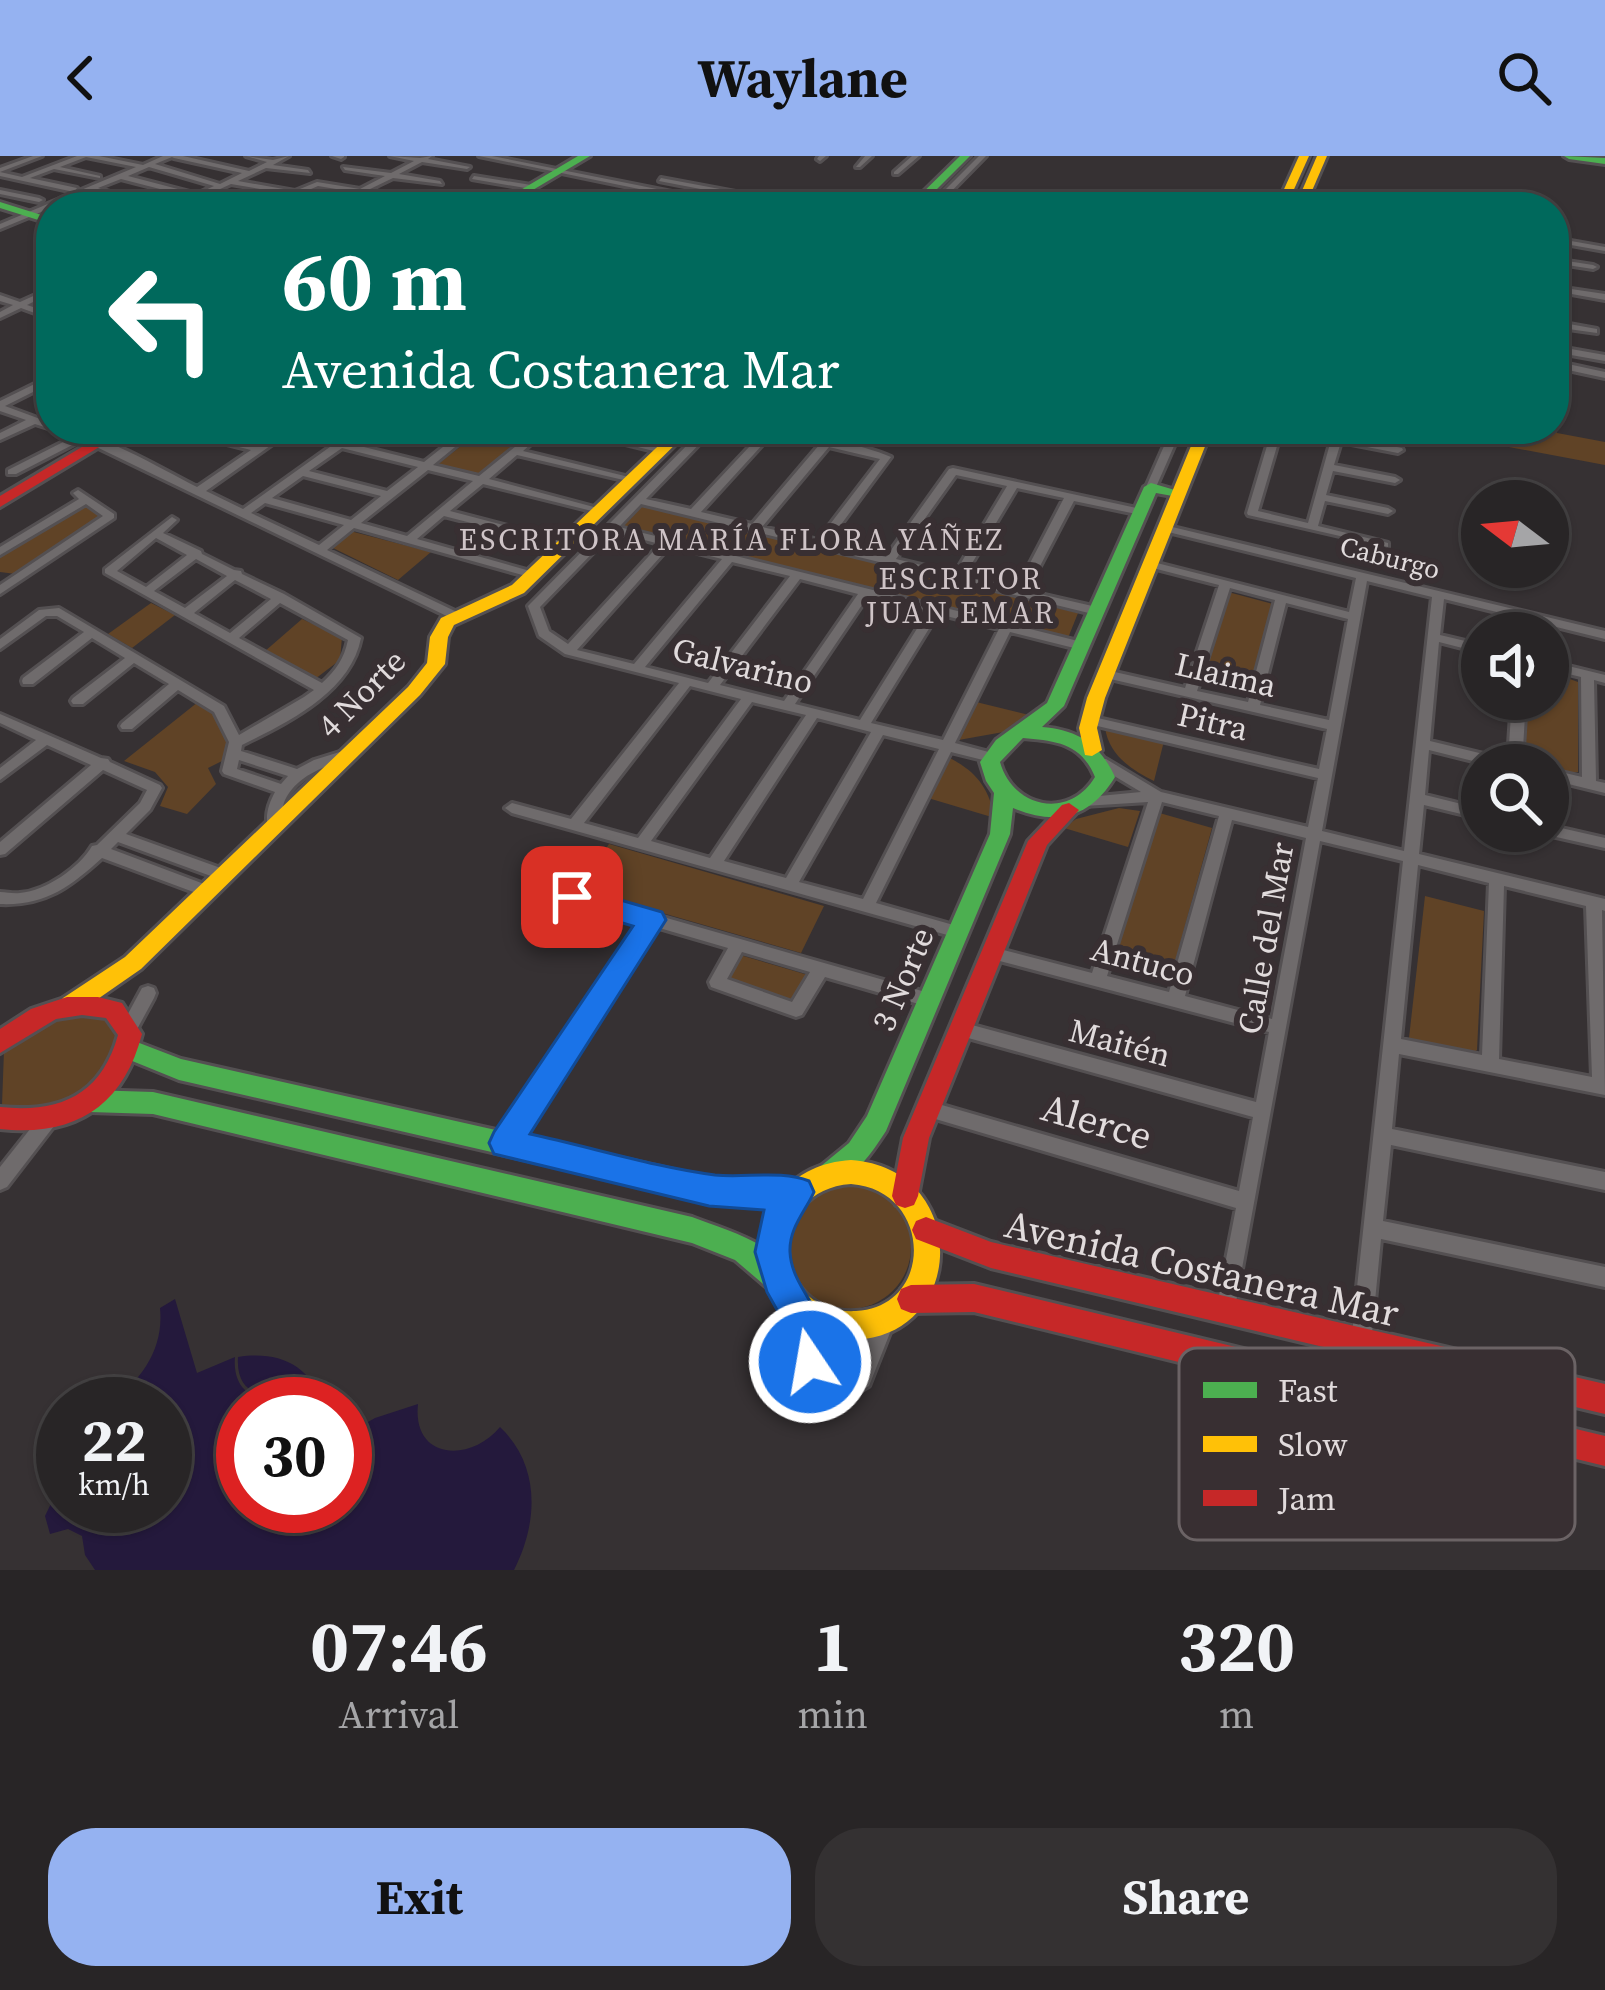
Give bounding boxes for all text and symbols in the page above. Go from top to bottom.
text: Waylane [697,41,908,115]
icon: back [48,45,114,111]
icon: search [1491,45,1557,111]
text: 60 m [282,223,467,338]
icon: left [84,240,240,396]
text: Avenida Costanera Mar [282,332,840,406]
north arrow [1461,480,1569,588]
map controls [1461,480,1569,852]
district label: ESCRITORA MARÍA FLORA YÁÑEZ [459,519,1005,560]
street label: Caburgo [1336,527,1444,588]
district label: ESCRITOR JUAN EMAR [865,558,1056,633]
button: sound [1461,612,1569,720]
street label: Galvarino [668,626,818,705]
street label: 4 Norte [307,639,416,748]
street label: Llaima [1171,641,1281,708]
street label: Pitra [1173,692,1253,751]
button: search [1461,744,1569,852]
street label: Calle del Mar [1226,839,1305,1038]
pin [521,846,623,948]
icon: arrive [539,864,605,930]
street label: 3 Norte [861,921,944,1038]
street label: Antuco [1086,926,1200,997]
street label: Maitén [1064,1007,1176,1078]
street label: Alerce [1036,1081,1158,1162]
street label: Avenida Costanera Mar [1000,1197,1404,1340]
position arrow [747,1299,873,1425]
legend [1179,1348,1575,1540]
text: Fast [1278,1368,1338,1413]
speed limit sign: 30 [216,1377,372,1533]
text: 22 [81,1399,147,1481]
text: Slow [1278,1422,1348,1467]
text: km/h [78,1464,150,1505]
text: Jam [1277,1476,1336,1521]
text: 07:46 [310,1596,488,1695]
text: 1 [813,1596,852,1695]
text: 320 [1178,1596,1295,1695]
text: Arrival [339,1688,459,1741]
text: min [798,1688,868,1741]
text: m [1219,1688,1254,1741]
button: Exit [48,1828,791,1966]
button: Share [815,1828,1557,1966]

